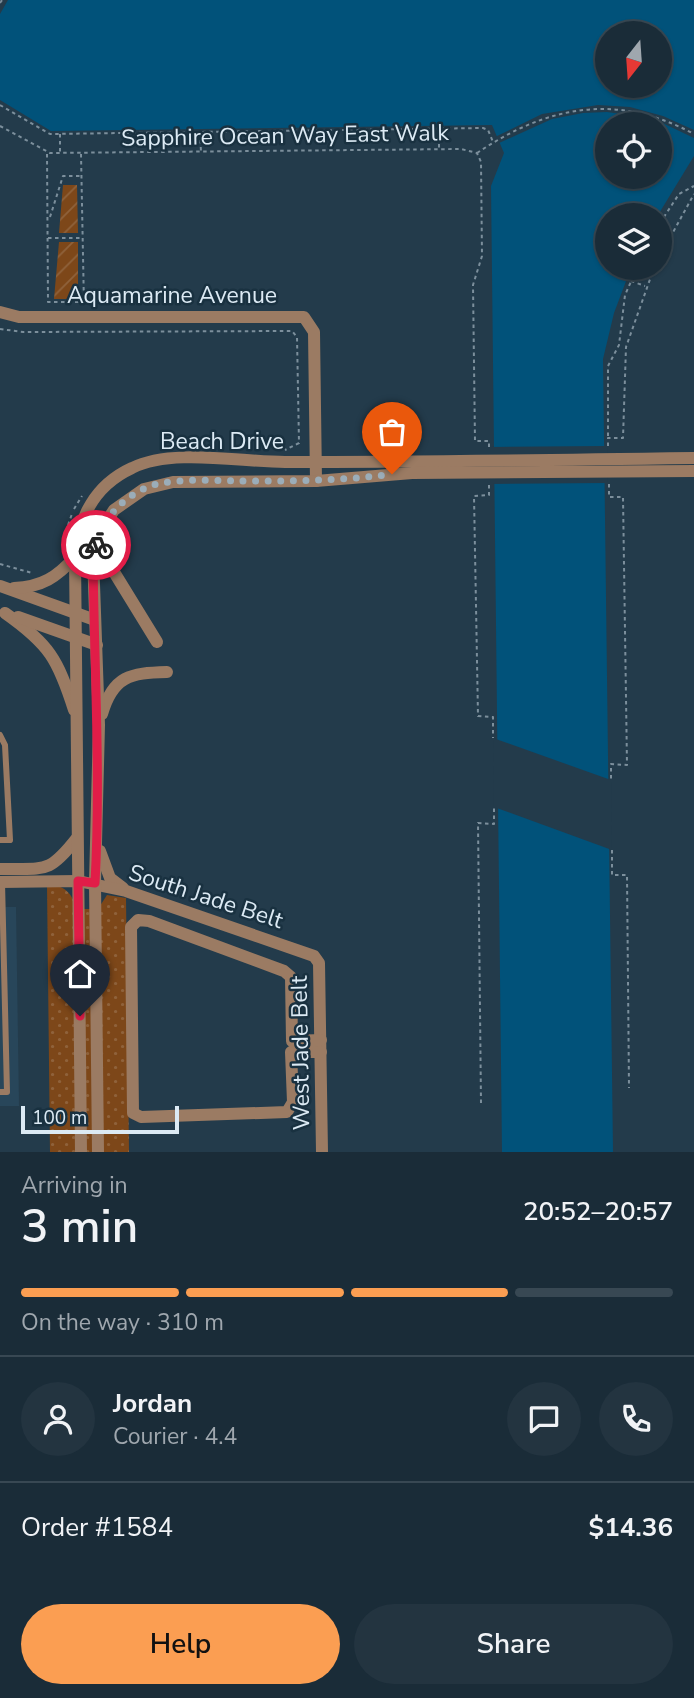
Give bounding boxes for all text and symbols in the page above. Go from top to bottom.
north arrow [595,21,672,98]
map controls [595,21,672,280]
button: locate [595,112,672,189]
street label: Sapphire Ocean Way East Walk [121,117,450,154]
button: layers [595,203,672,280]
street label: Aquamarine Avenue [67,280,277,311]
pin [362,402,422,474]
icon: bag [373,413,411,451]
street label: Beach Drive [160,426,284,457]
courier [61,510,131,580]
icon: bike [77,526,115,564]
street label: South Jade Belt [125,857,288,936]
pin [50,944,110,1016]
icon: home [61,955,99,993]
street label: West Jade Belt [284,974,317,1131]
scale bar [21,1103,178,1135]
text: 100 m [32,1105,87,1131]
text: Arriving in [21,1170,128,1201]
text: 20:52–20:57 [523,1194,673,1229]
text: 3 min [21,1195,138,1258]
text: On the way · 310 m [21,1307,224,1338]
button: person [21,1382,95,1456]
button: chat [507,1382,581,1456]
button: phone [599,1382,673,1456]
text: Jordan [113,1386,192,1421]
text: Courier · 4.4 [113,1421,237,1452]
text: Order #1584 [21,1510,173,1545]
text: $14.36 [589,1510,673,1545]
button: Help [21,1604,340,1684]
button: Share [354,1604,673,1684]

